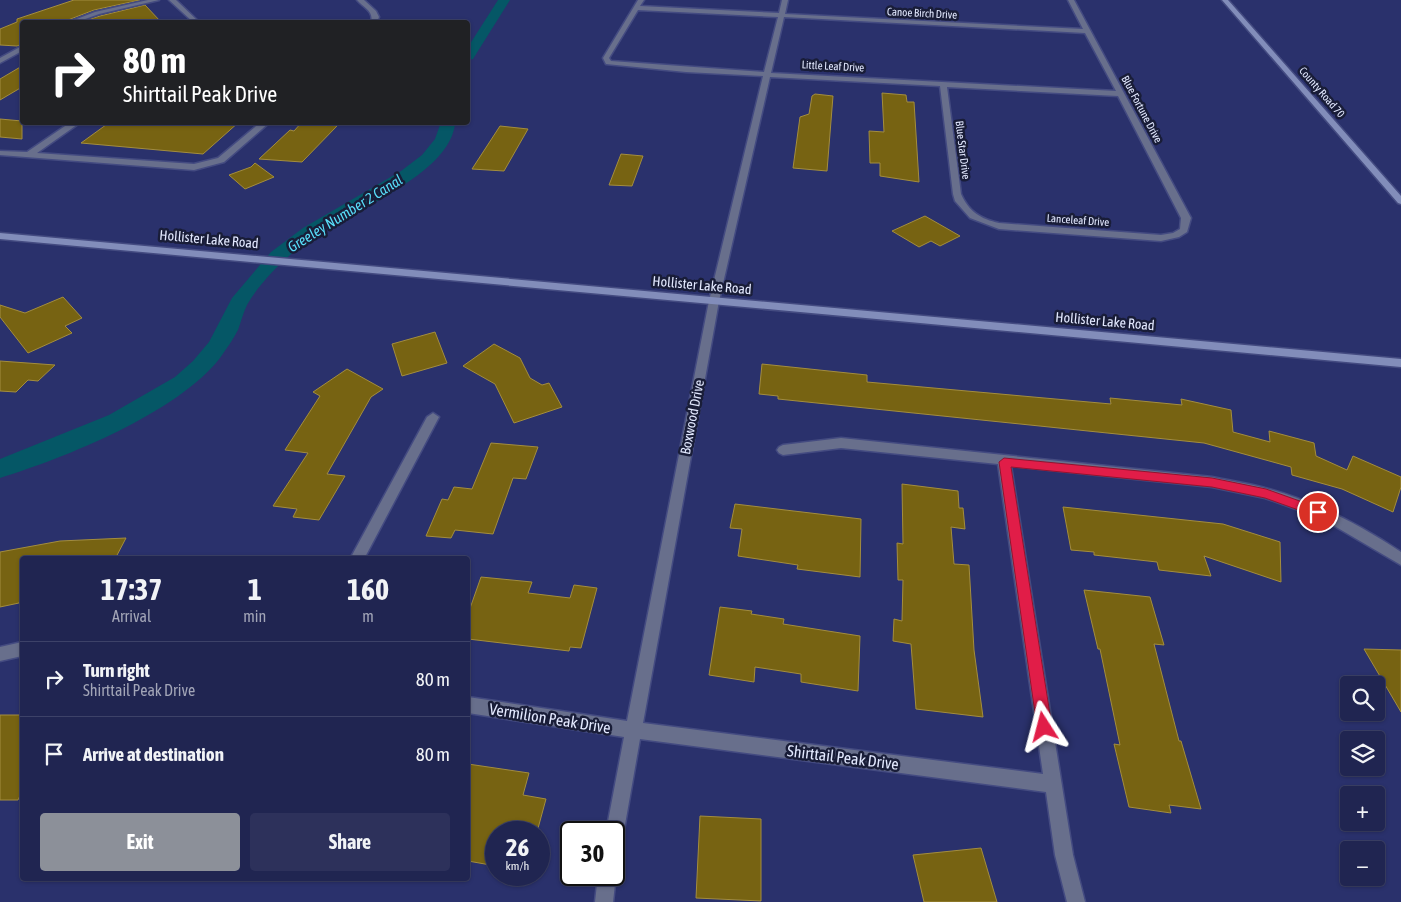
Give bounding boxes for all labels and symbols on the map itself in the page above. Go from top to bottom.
street label: Canoe Birch Drive [887,5,957,21]
street label: Little Leaf Drive [801,58,865,74]
street label: County Road 70 [1297,64,1347,120]
street label: Blue Fortune Drive [1119,73,1165,145]
street label: Blue Star Drive [953,120,973,180]
water label: Greeley Number 2 Canal [284,171,406,255]
street label: Lanceleaf Drive [1046,212,1110,228]
street label: Hollister Lake Road [159,227,259,251]
street label: Hollister Lake Road [652,273,752,297]
street label: Hollister Lake Road [1055,309,1155,333]
street label: Boxwood Drive [677,378,707,456]
pin [1297,491,1339,533]
street label: Vermilion Peak Drive [488,700,612,736]
position arrow [1017,700,1069,752]
street label: Shirttail Peak Drive [786,741,900,773]
speed limit sign: 30 [560,821,625,886]

